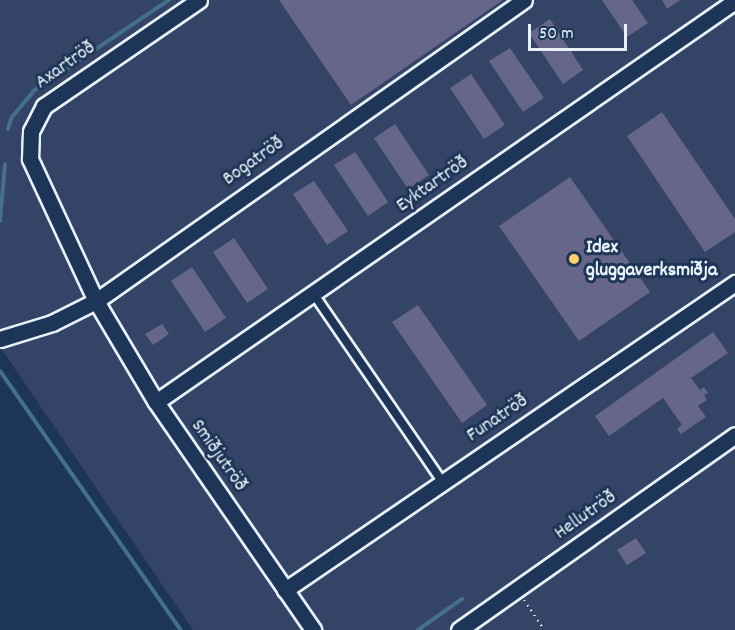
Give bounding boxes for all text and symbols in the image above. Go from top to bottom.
scale bar [531,12,630,50]
text: 50 m [539,22,574,47]
street label: Axartröð [31,37,101,95]
street label: Bogatröð [219,132,289,192]
street label: Eyktartröð [392,152,474,218]
place label: Idex gluggaverksmiðja [586,236,717,283]
marker: Idex gluggaverksmiðja [567,252,581,266]
street label: Funatröð [463,390,533,448]
street label: Smiðjutröð [185,415,251,497]
street label: Hellutröð [550,486,622,546]

